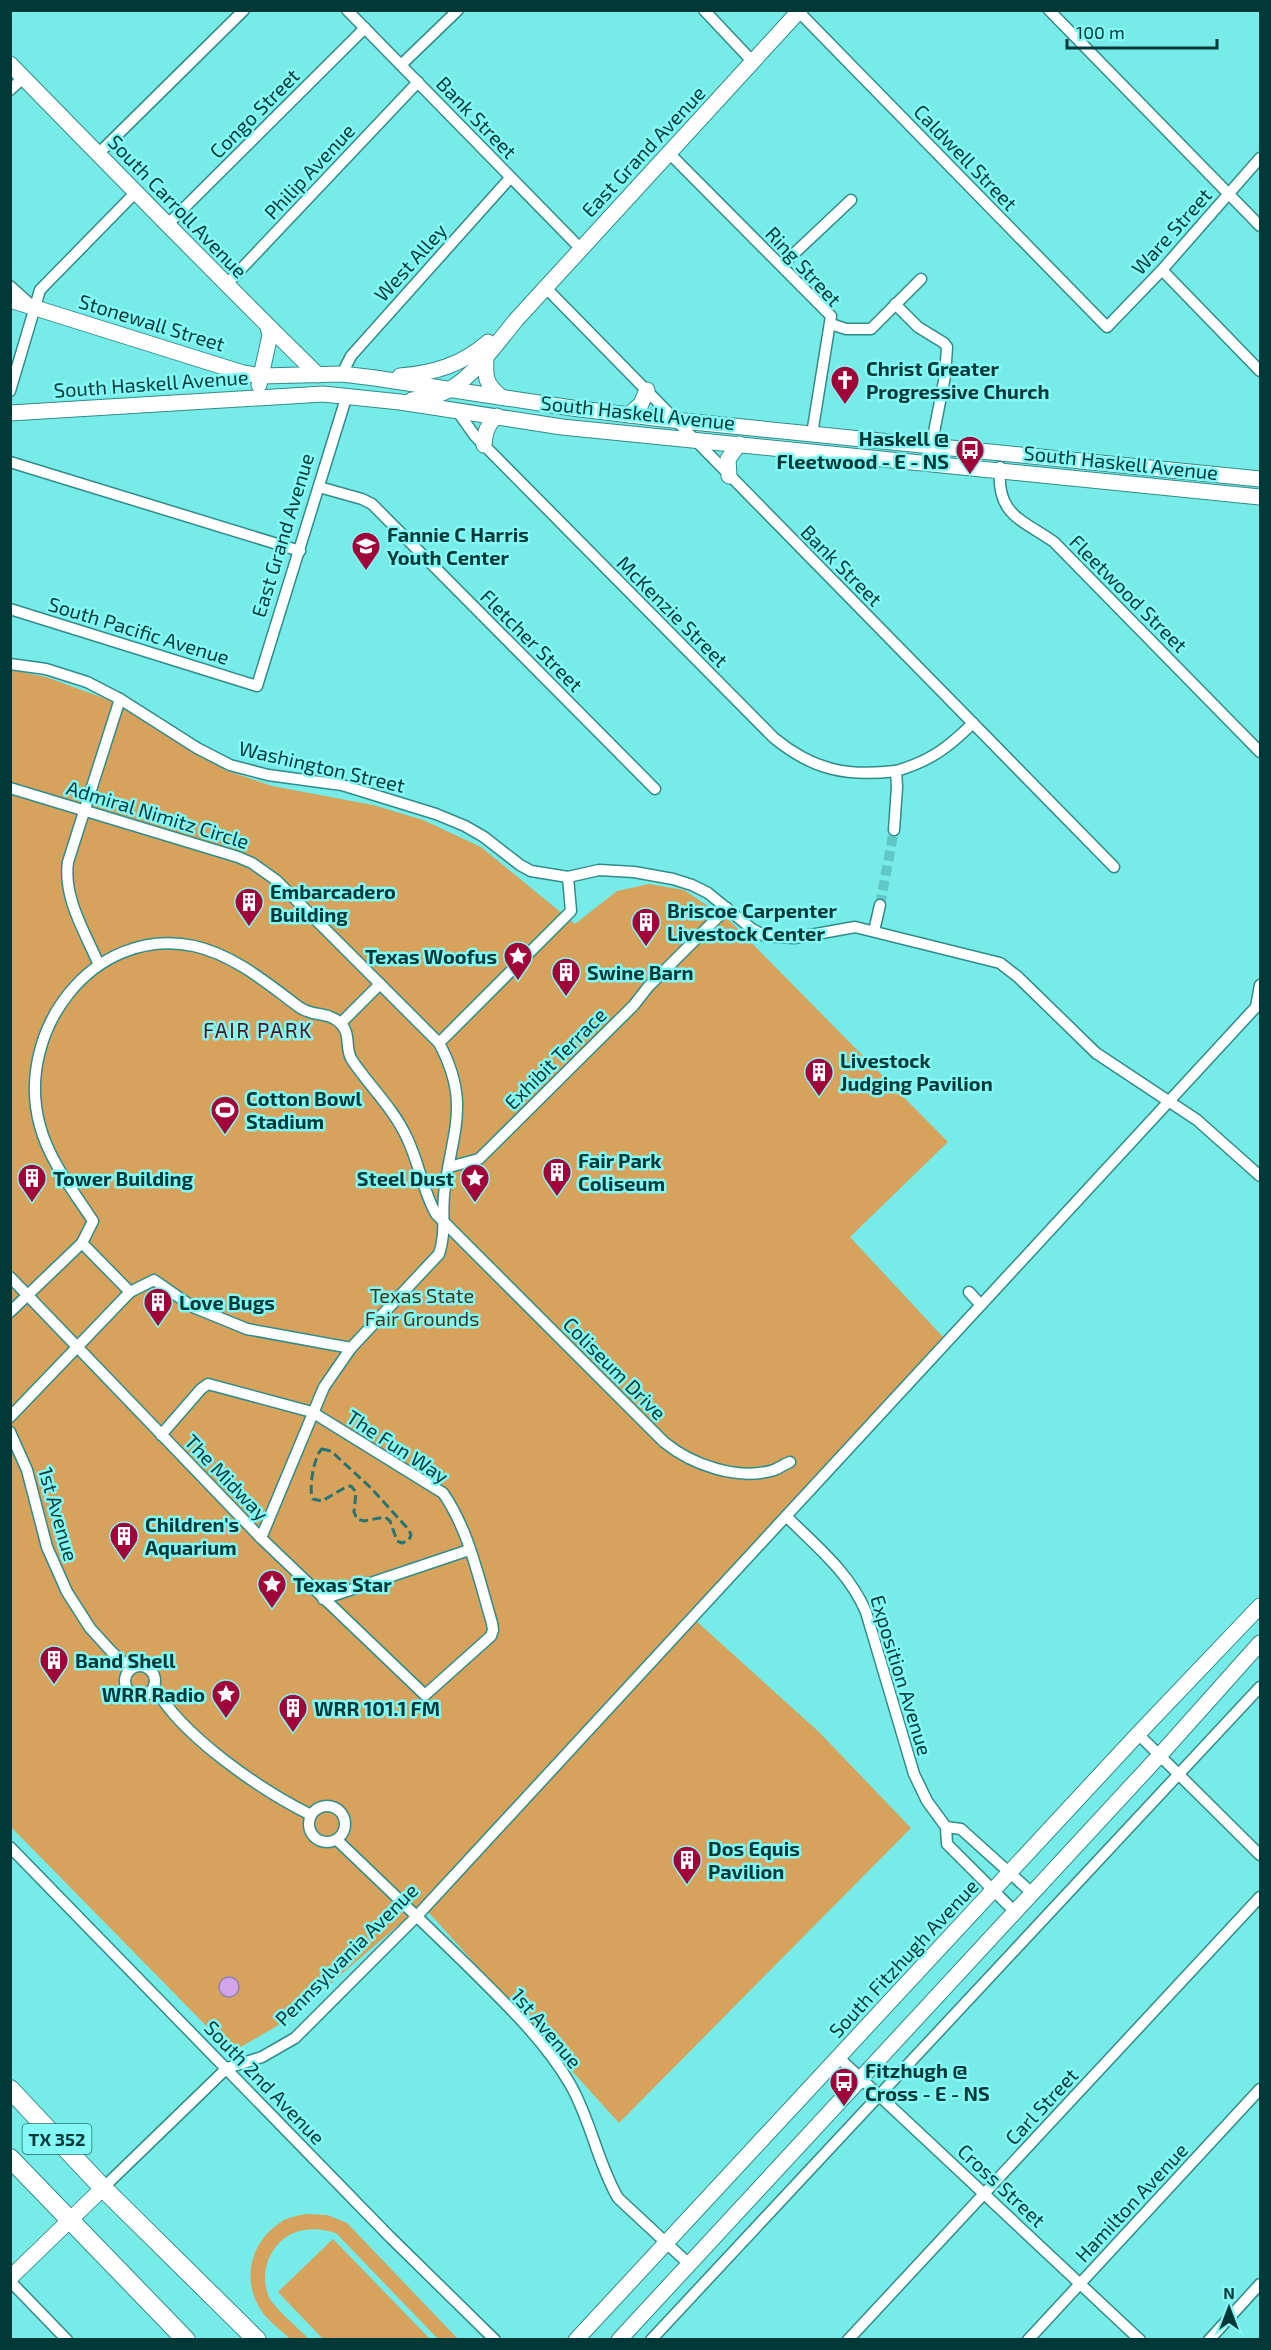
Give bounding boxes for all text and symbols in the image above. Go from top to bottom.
scale bar [1067,12,1217,50]
text: 100 m [1076,21,1125,43]
street label: Congo Street [204,63,304,163]
street label: Bank Street [432,71,522,163]
street label: East Grand Avenue [576,81,710,221]
street label: Caldwell Street [909,99,1023,215]
street label: Philip Avenue [259,118,359,224]
street label: South Carroll Avenue [104,129,252,283]
street label: Ware Street [1126,182,1216,279]
street label: West Alley [369,218,452,306]
street label: Ring Street [761,221,847,311]
street label: Stonewall Street [76,288,228,356]
place label: Christ Greater Progressive Church [866,356,1050,403]
street label: South Haskell Avenue [53,364,249,402]
church icon: Christ Greater Progressive Church [829,364,861,406]
street label: South Haskell Avenue [540,390,736,434]
place label: Haskell @ Fleetwood - E - NS [777,426,949,473]
bus stop icon: Haskell @ Fleetwood - E - NS [954,434,986,476]
street label: South Haskell Avenue [1023,440,1219,484]
street label: East Grand Avenue [246,450,318,620]
street label: Bank Street [796,519,888,611]
place label: Fannie C Harris Youth Center [387,522,529,569]
street label: Fleetwood Street [1065,529,1193,657]
school or university icon: Fannie C Harris Youth Center [350,530,382,572]
street label: McKenzie Street [612,550,734,672]
street label: Fletcher Street [476,584,588,696]
street label: South Pacific Avenue [46,591,232,669]
street label: Washington Street [237,735,408,797]
street label: Admiral Nimitz Circle [64,775,252,853]
place label: Embarcadero Building [270,879,396,926]
building icon: Embarcadero Building [233,886,265,928]
place label: Briscoe Carpenter Livestock Center [667,898,837,945]
building icon: Briscoe Carpenter Livestock Center [630,906,662,948]
place icon: Texas Woofus [502,940,534,982]
place label: Texas Woofus [365,944,497,968]
building icon: Swine Barn [550,956,582,998]
place label: Swine Barn [587,960,694,984]
street label: Exhibit Terrace [499,1002,611,1114]
district label: FAIR PARK [203,1017,313,1042]
place label: Livestock Judging Pavilion [840,1048,993,1095]
building icon: Livestock Judging Pavilion [803,1056,835,1098]
place label: Cotton Bowl Stadium [246,1086,363,1133]
sports icon: Cotton Bowl Stadium [209,1094,241,1136]
place label: Fair Park Coliseum [578,1148,665,1195]
building icon: Fair Park Coliseum [541,1156,573,1198]
building icon: Tower Building [16,1162,48,1204]
place icon: Steel Dust [459,1162,491,1204]
place label: Tower Building [53,1166,194,1190]
place label: Steel Dust [357,1166,454,1190]
park label: Texas State Fair Grounds [365,1283,479,1330]
building icon: Love Bugs [142,1286,174,1328]
place label: Love Bugs [179,1290,275,1314]
street label: Coliseum Drive [559,1312,671,1424]
street label: The Fun Way [343,1404,454,1488]
street label: The Midway [180,1429,274,1525]
street label: 1st Avenue [34,1464,84,1564]
place label: Children's Aquarium [145,1512,239,1559]
building icon: Children's Aquarium [108,1520,140,1562]
place icon: Texas Star [256,1568,288,1610]
place label: Texas Star [293,1572,392,1596]
street label: Exposition Avenue [866,1592,938,1758]
building icon: Band Shell [38,1644,70,1686]
place label: Band Shell [75,1648,176,1672]
place icon: WRR Radio [210,1678,242,1720]
place label: WRR Radio [102,1682,205,1706]
building icon: WRR 101.1 FM [277,1692,309,1734]
place label: WRR 101.1 FM [314,1696,440,1720]
place label: Dos Equis Pavilion [708,1836,800,1883]
building icon: Dos Equis Pavilion [671,1844,703,1886]
street label: South Fitzhugh Avenue [823,1874,983,2042]
street label: Pennsylvania Avenue [270,1878,422,2030]
street label: 1st Avenue [507,1983,587,2073]
street label: South 2nd Avenue [200,2015,330,2149]
place label: Fitzhugh @ Cross - E - NS [865,2058,990,2105]
street label: Carl Street [1000,2062,1083,2149]
bus stop icon: Fitzhugh @ Cross - E - NS [828,2066,860,2108]
road number: TX 352 [22,2124,92,2154]
street label: Hamilton Avenue [1070,2137,1192,2267]
street label: Cross Street [953,2138,1051,2232]
north arrow [1199,2278,1259,2338]
text: N [1223,2283,1235,2302]

